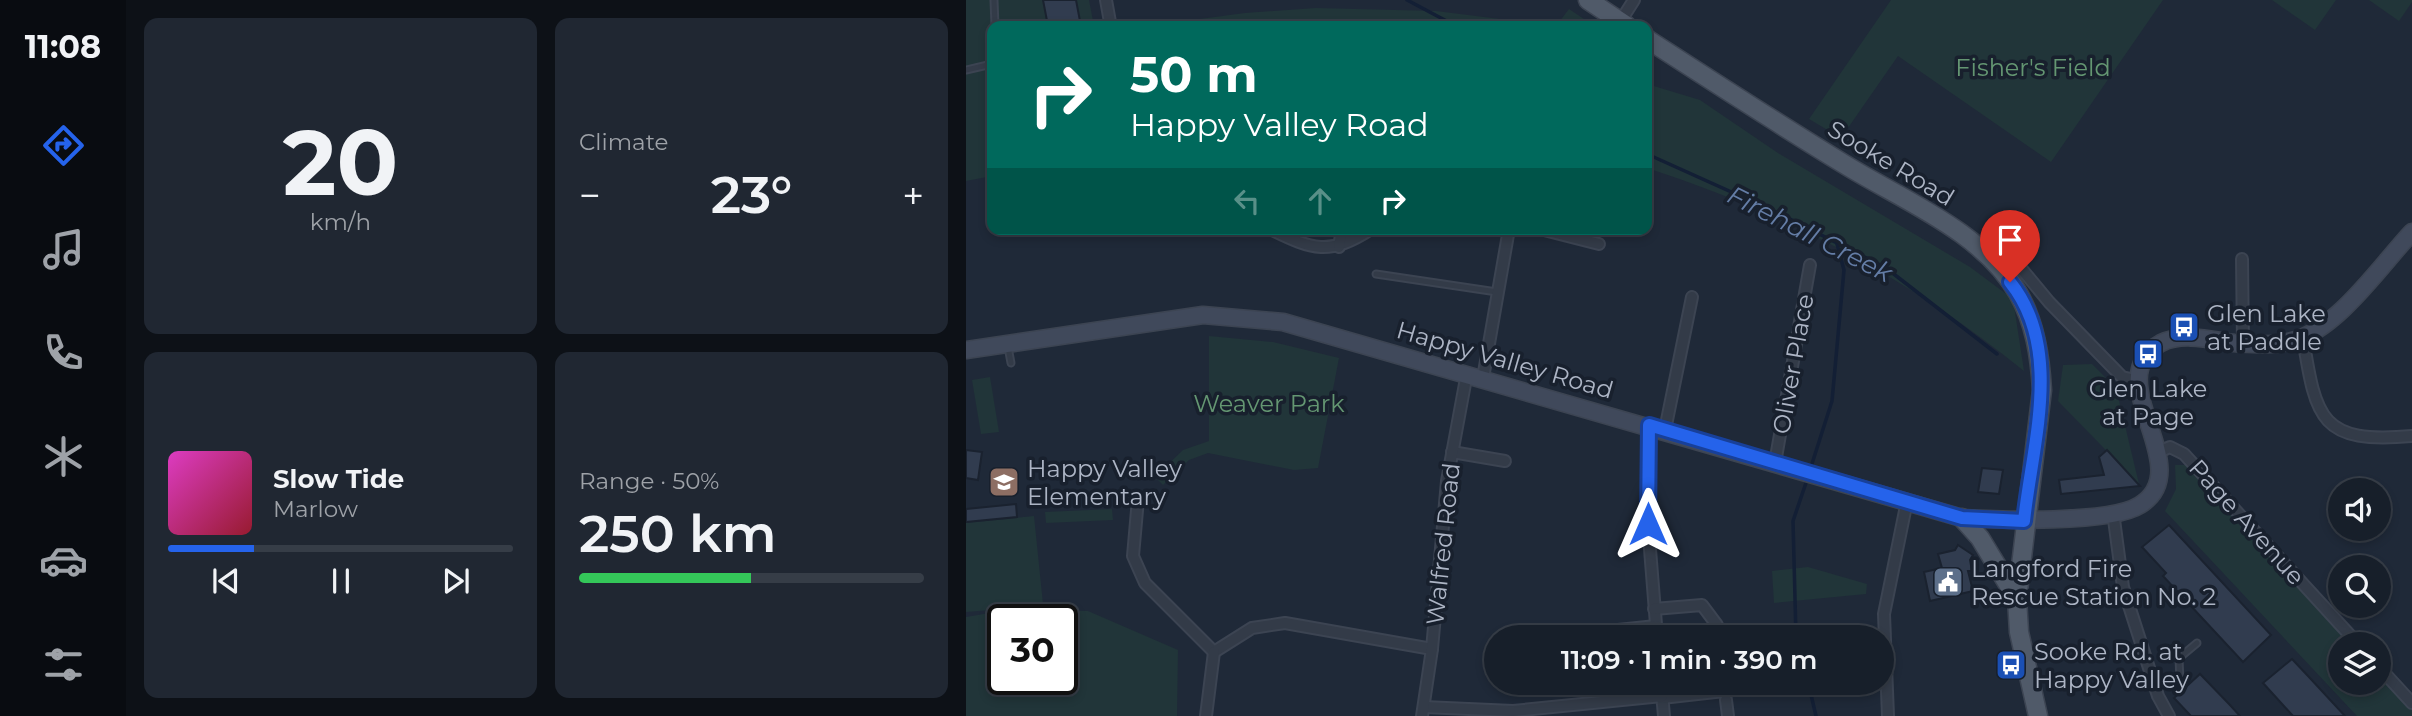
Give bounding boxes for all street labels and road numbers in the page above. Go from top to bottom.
street label: Sooke Road [1823,114,1959,212]
street label: Oliver Place [1766,292,1820,436]
street label: Happy Valley Road [1393,315,1617,405]
street label: Page Avenue [2183,453,2311,591]
street label: Walfred Road [1420,461,1466,627]

